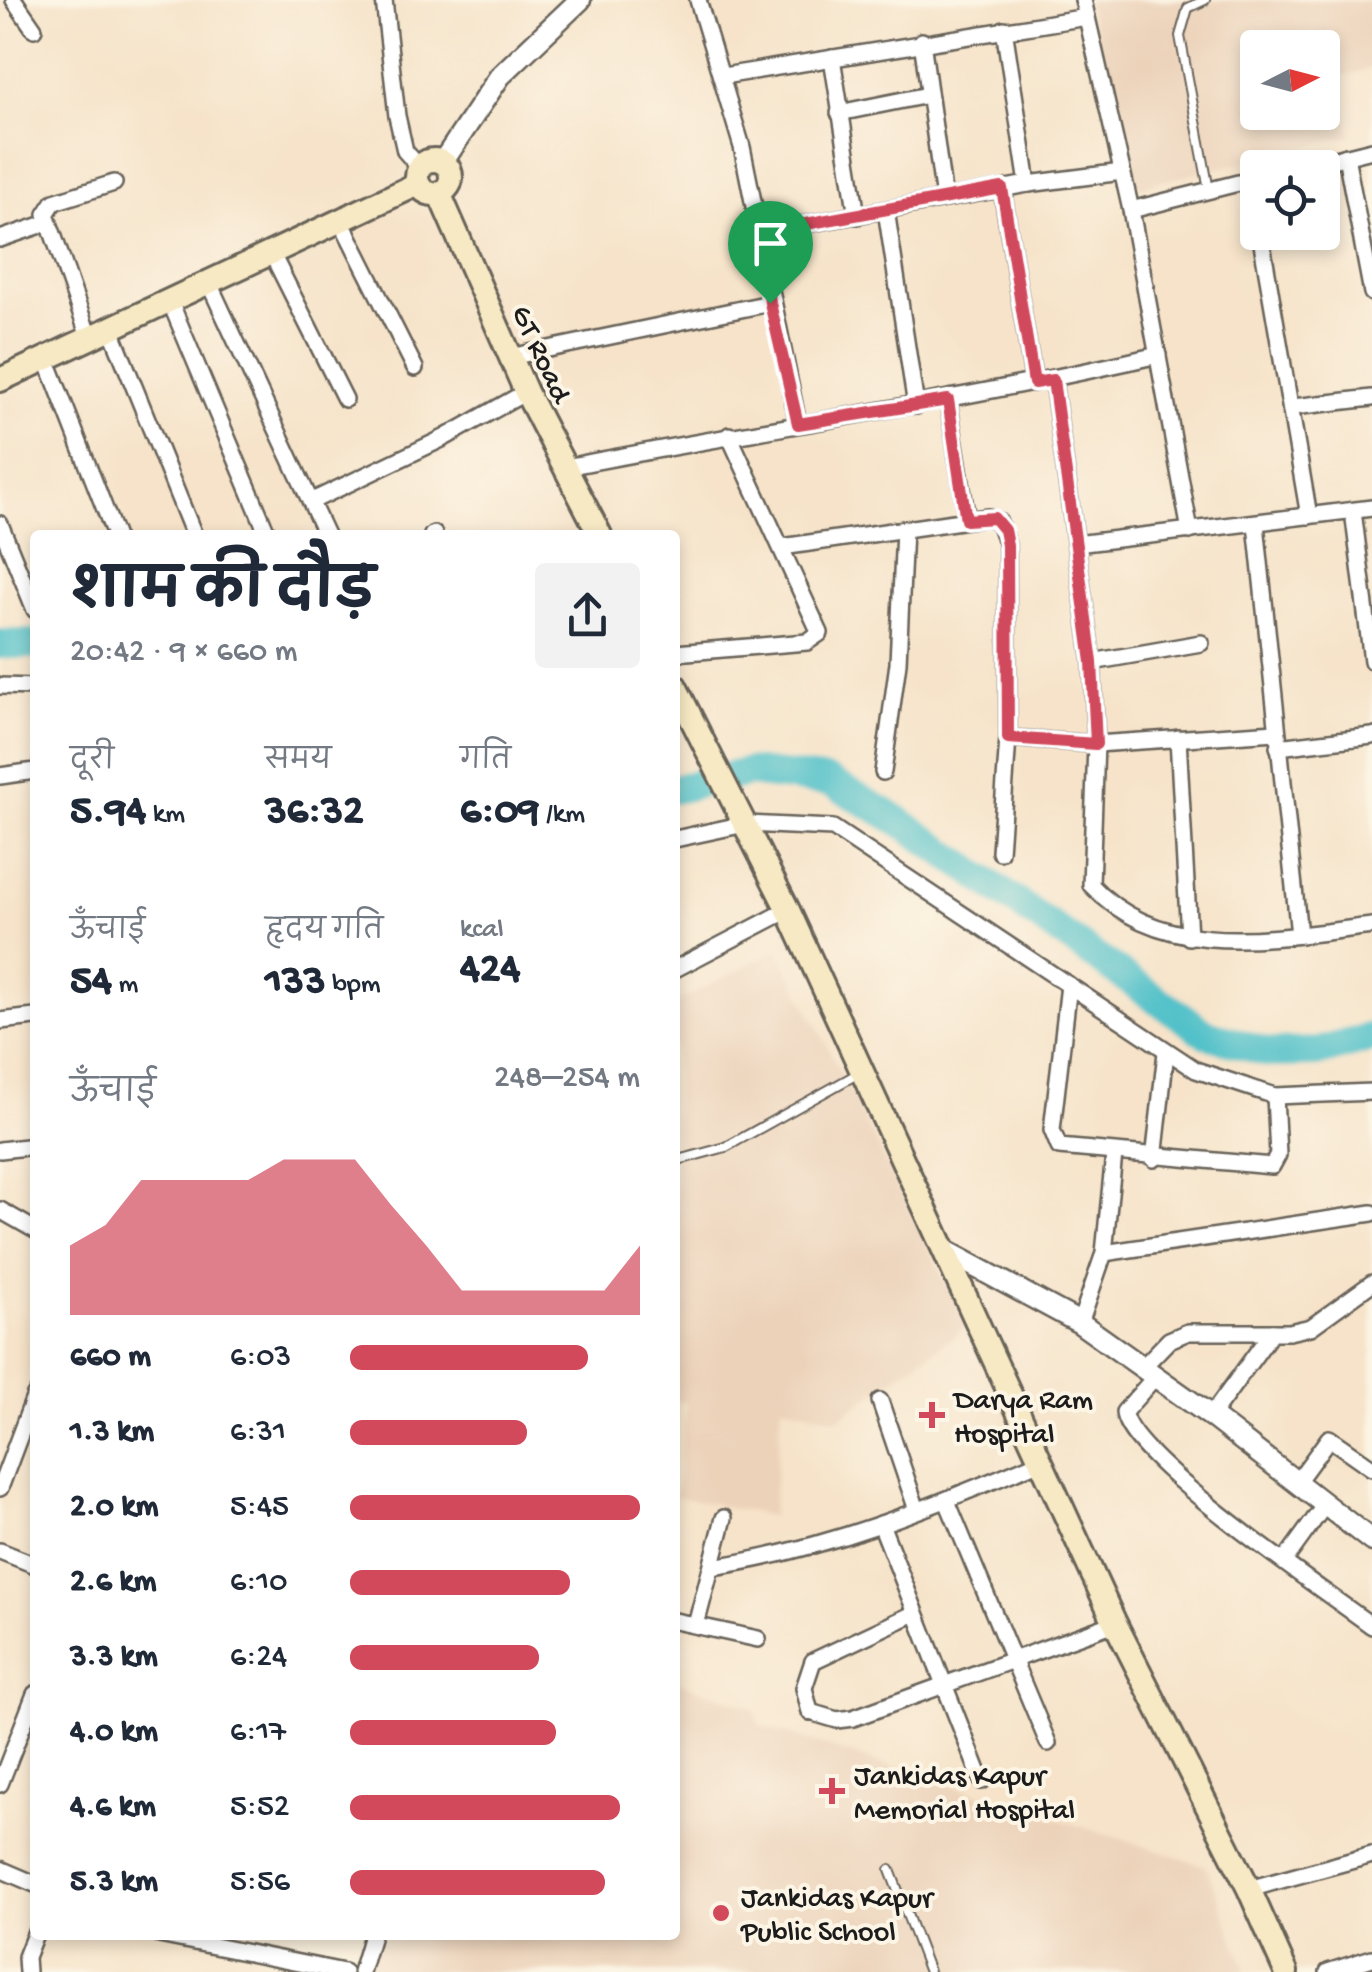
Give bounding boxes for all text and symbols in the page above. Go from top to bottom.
north arrow [1240,30,1340,130]
map controls [1240,30,1340,250]
button: locate [1240,150,1340,250]
pin [728,201,813,304]
icon: arrive [743,216,798,271]
street label: GT Road [501,301,578,411]
button: share [535,563,640,668]
text: शाम की दौड़ [70,564,375,628]
text: 20:42 · 9 × 660 m [70,634,297,672]
text: दूरी [70,746,114,779]
text: समय [265,746,332,779]
text: गति [460,746,511,779]
text: 5.94 [70,789,146,838]
text: 36:32 [265,789,364,838]
text: 6:09 [460,789,539,838]
text: km [146,799,185,832]
text: /km [539,799,585,832]
text: kcal [460,914,504,947]
text: ऊँचाई [70,916,145,949]
text: हृदय गति [265,916,383,949]
text: 424 [460,947,520,996]
text: 54 [70,959,112,1008]
text: 133 [265,959,326,1008]
text: m [112,969,138,1002]
text: bpm [326,969,381,1002]
text: 248–254 m [494,1060,640,1098]
text: ऊँचाई [70,1076,156,1114]
text: 660 m [70,1339,151,1377]
text: 6:03 [230,1339,291,1377]
place label: Darya Ram Hospital [952,1385,1093,1454]
marker: Darya Ram Hospital [919,1402,945,1428]
text: 1.3 km [70,1414,154,1452]
text: 6:31 [230,1414,286,1452]
text: 2.0 km [70,1489,158,1527]
text: 5:45 [230,1489,289,1527]
text: 2.6 km [70,1564,157,1602]
text: 6:10 [230,1564,287,1602]
text: 3.3 km [70,1639,158,1677]
text: 6:24 [230,1639,287,1677]
text: 4.0 km [70,1714,158,1752]
text: 6:17 [230,1714,286,1752]
place label: Jankidas Kapur Memorial Hospital [854,1761,1075,1830]
marker: Jankidas Kapur Memorial Hospital [819,1778,845,1804]
text: 4.6 km [70,1789,156,1827]
text: 5:52 [230,1789,289,1827]
text: 5.3 km [70,1864,158,1902]
text: 5:56 [230,1864,290,1902]
place label: Jankidas Kapur Public School [740,1883,935,1952]
marker: Jankidas Kapur Public School [710,1902,732,1924]

